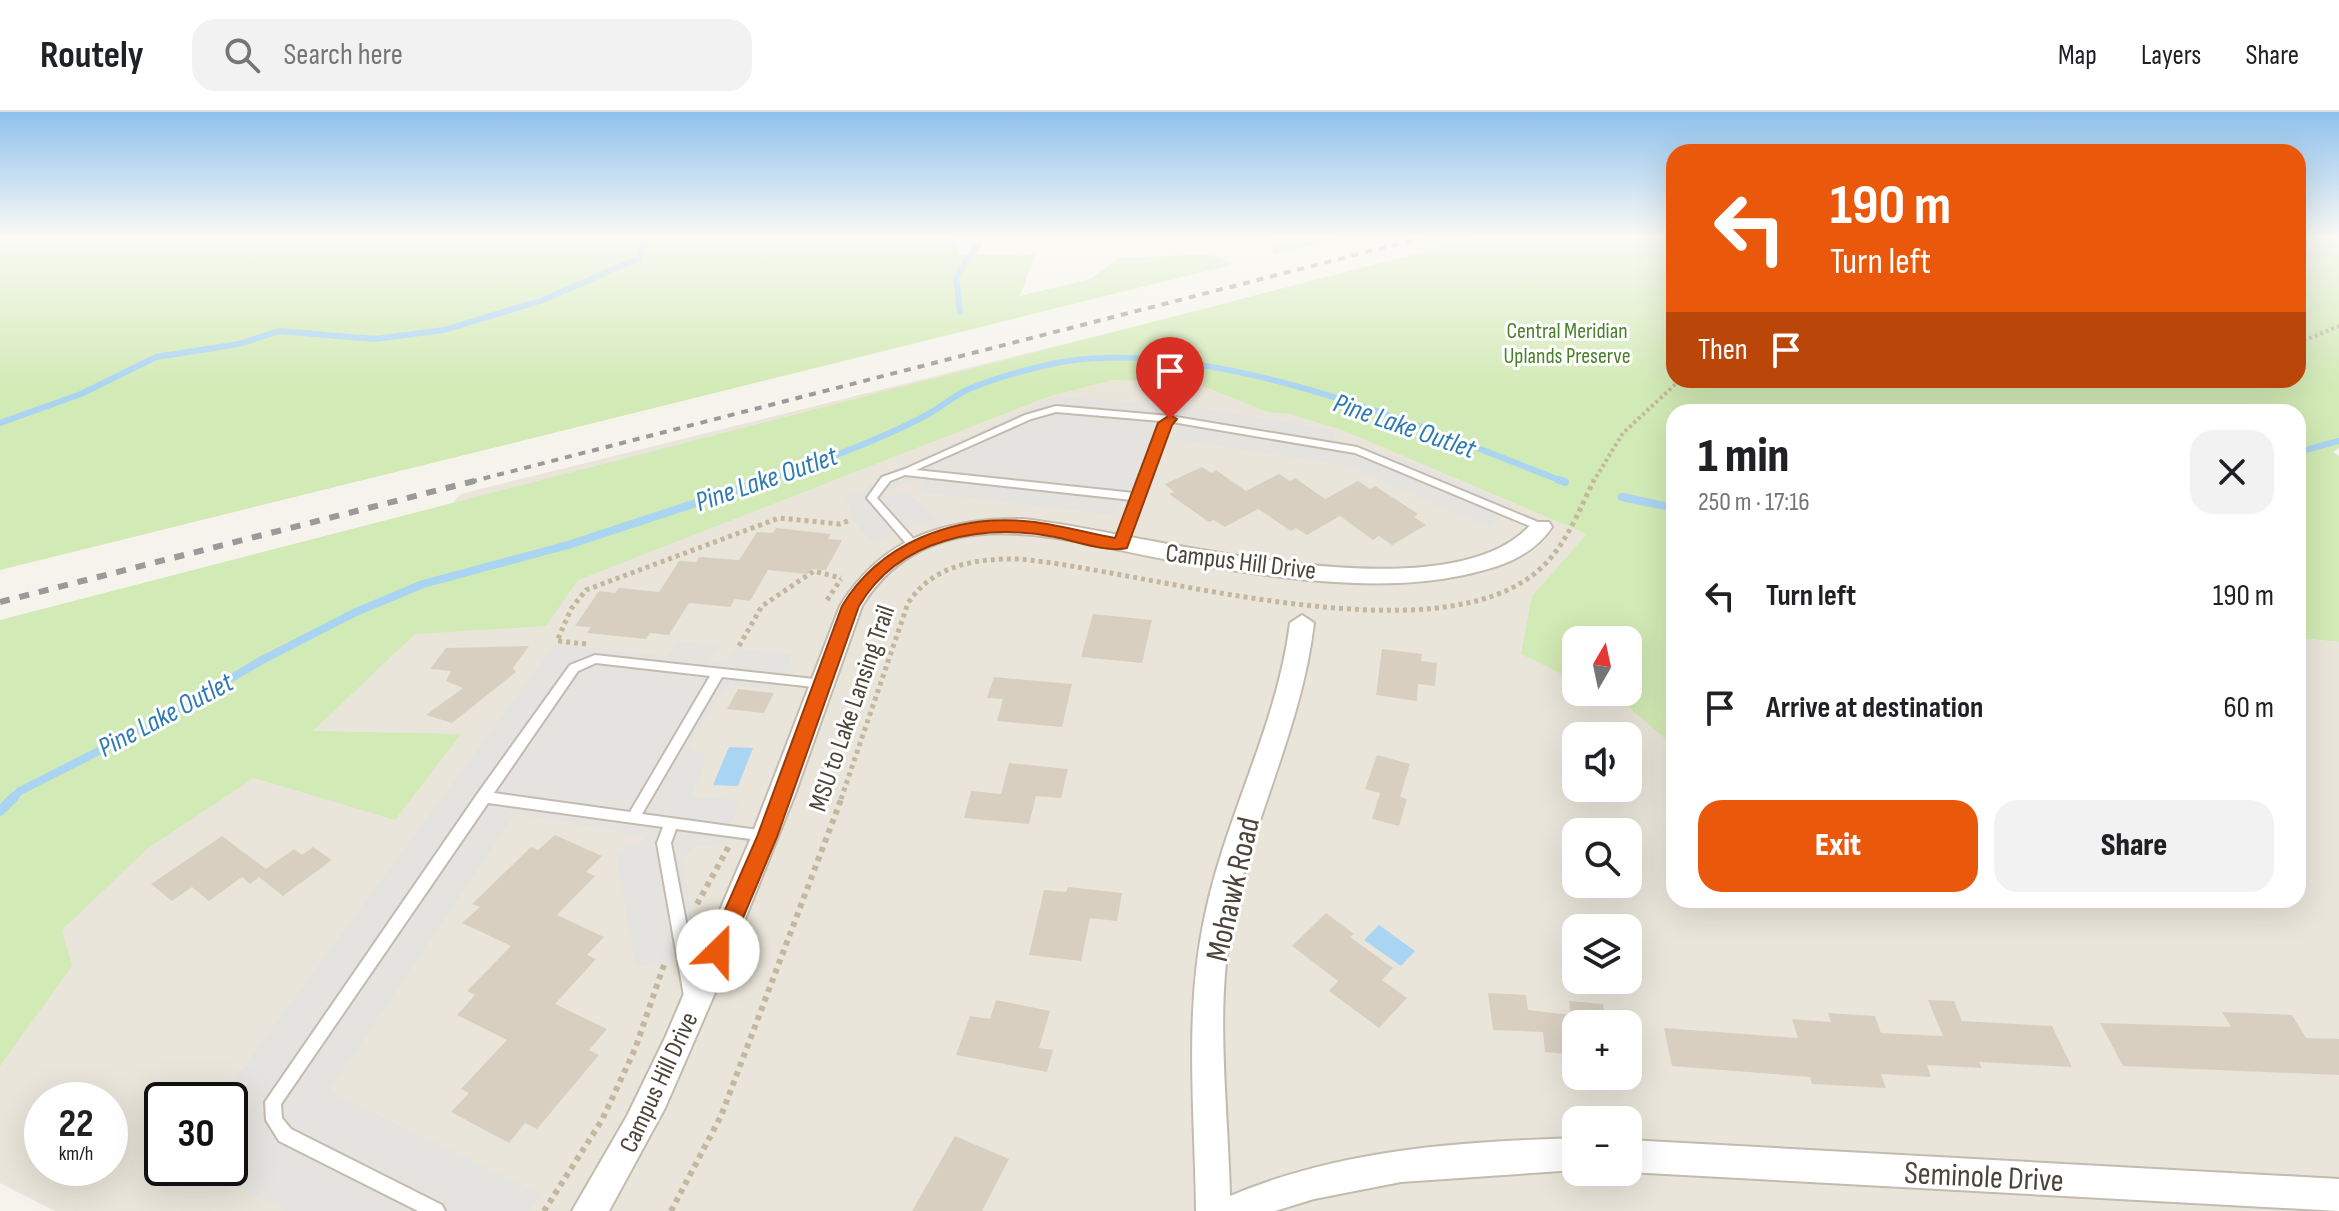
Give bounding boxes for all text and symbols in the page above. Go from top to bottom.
search box [192,19,752,91]
text: Routely [40,33,144,78]
icon: search [220,33,264,77]
text: Search here [284,37,403,73]
text: Map [2058,39,2097,72]
text: Layers [2141,39,2201,72]
text: Share [2245,39,2299,72]
text: 190 m [1830,173,1951,240]
icon: left [1698,176,1802,280]
text: Turn left [1830,241,1931,284]
park label: Central Meridian Uplands Preserve [1503,318,1631,370]
icon: arrive [1764,328,1808,372]
text: Then [1698,332,1748,368]
pin [1136,337,1204,419]
icon: arrive [1148,349,1192,393]
water label: Pine Lake Outlet [1329,387,1480,466]
text: 1 min [1698,428,1789,485]
button: close [2190,430,2274,514]
water label: Pine Lake Outlet [691,440,842,519]
text: 250 m · 17:16 [1698,487,1810,518]
street label: Campus Hill Drive [1164,538,1318,587]
icon: left [1698,574,1742,618]
text: Turn left [1766,578,1856,614]
text: 190 m [2213,578,2274,614]
street label: MSU to Lake Lansing Trail [803,601,902,816]
north arrow [1562,626,1642,706]
map controls [1562,626,1642,1186]
water label: Pine Lake Outlet [93,666,239,765]
icon: arrive [1698,686,1742,730]
text: Arrive at destination [1766,690,1983,726]
text: 60 m [2223,690,2274,726]
button: sound [1562,722,1642,802]
button: Exit [1698,800,1978,892]
button: Share [1994,800,2274,892]
street label: Mohawk Road [1198,813,1269,965]
button: search [1562,818,1642,898]
position arrow [676,909,760,993]
button: layers [1562,914,1642,994]
street label: Campus Hill Drive [613,1008,705,1158]
button: + [1562,1010,1642,1090]
speed limit sign: 30 [144,1082,248,1186]
text: 22 [58,1100,94,1148]
button: − [1562,1106,1642,1186]
text: km/h [59,1142,93,1166]
street label: Seminole Drive [1903,1154,2065,1201]

